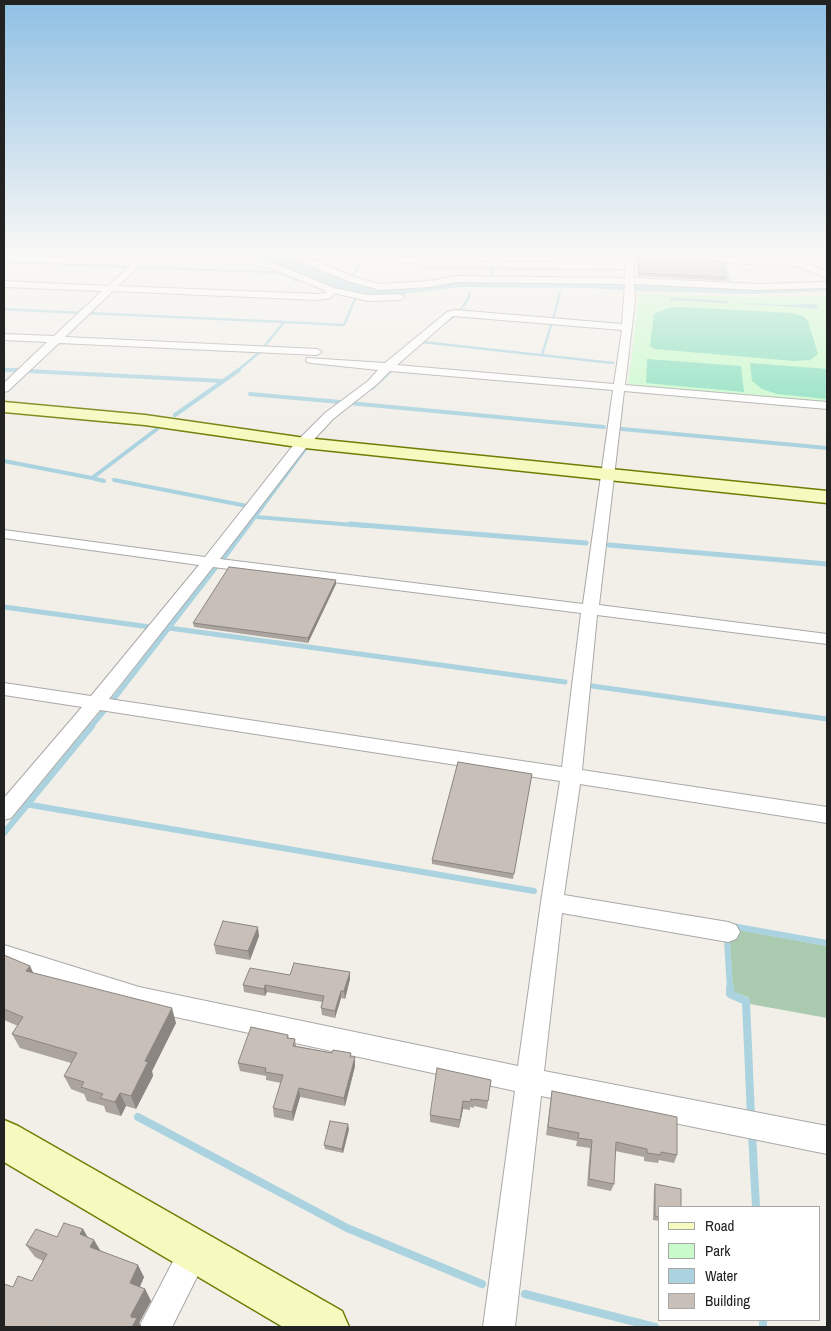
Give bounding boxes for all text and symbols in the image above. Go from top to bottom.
legend [658,1206,821,1321]
text: Road [705,1215,734,1236]
text: Park [705,1240,730,1261]
text: Water [705,1265,737,1286]
text: Building [705,1290,750,1311]

